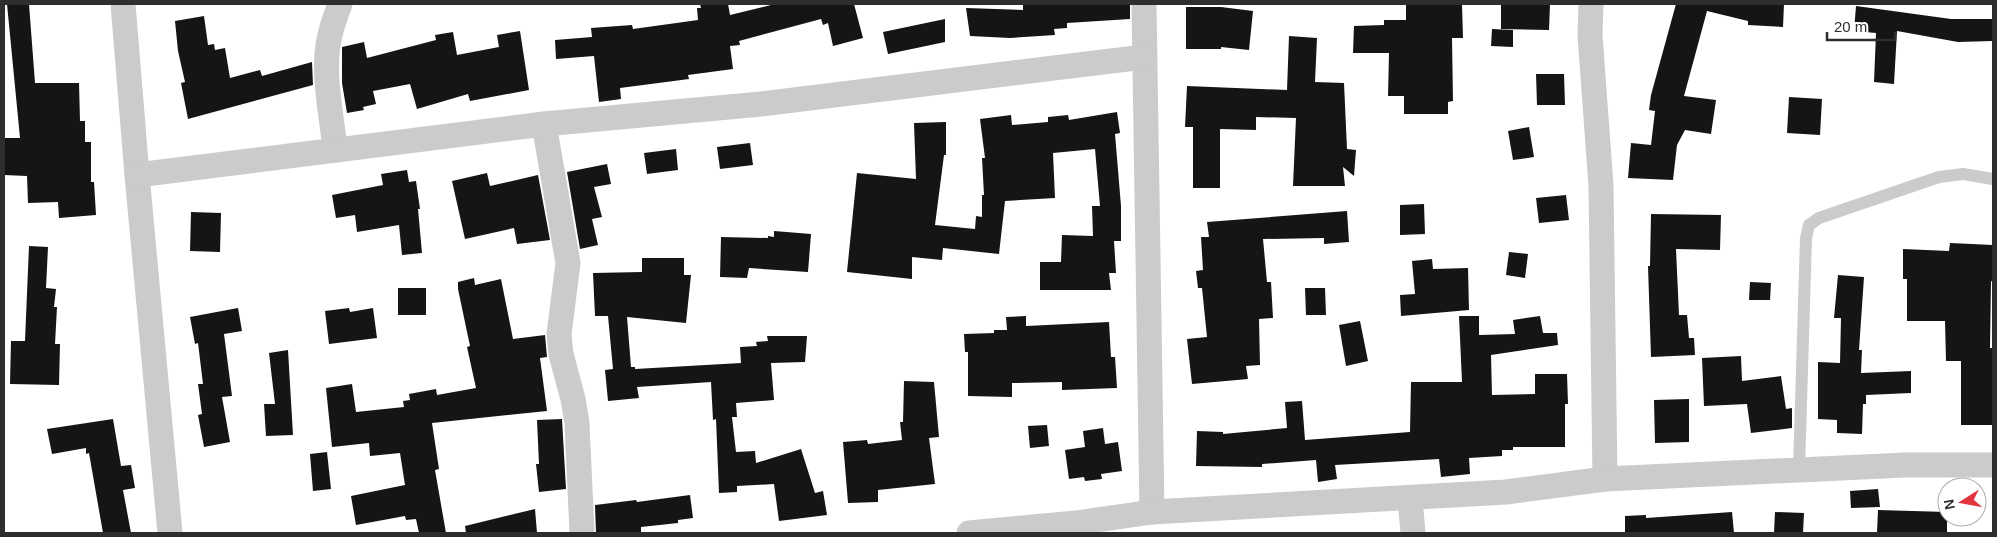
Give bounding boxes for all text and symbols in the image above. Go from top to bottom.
scale bar [1827,10,1894,42]
text: 20 m [1834,18,1867,35]
north arrow [1937,477,1987,527]
text: N [1940,498,1958,511]

